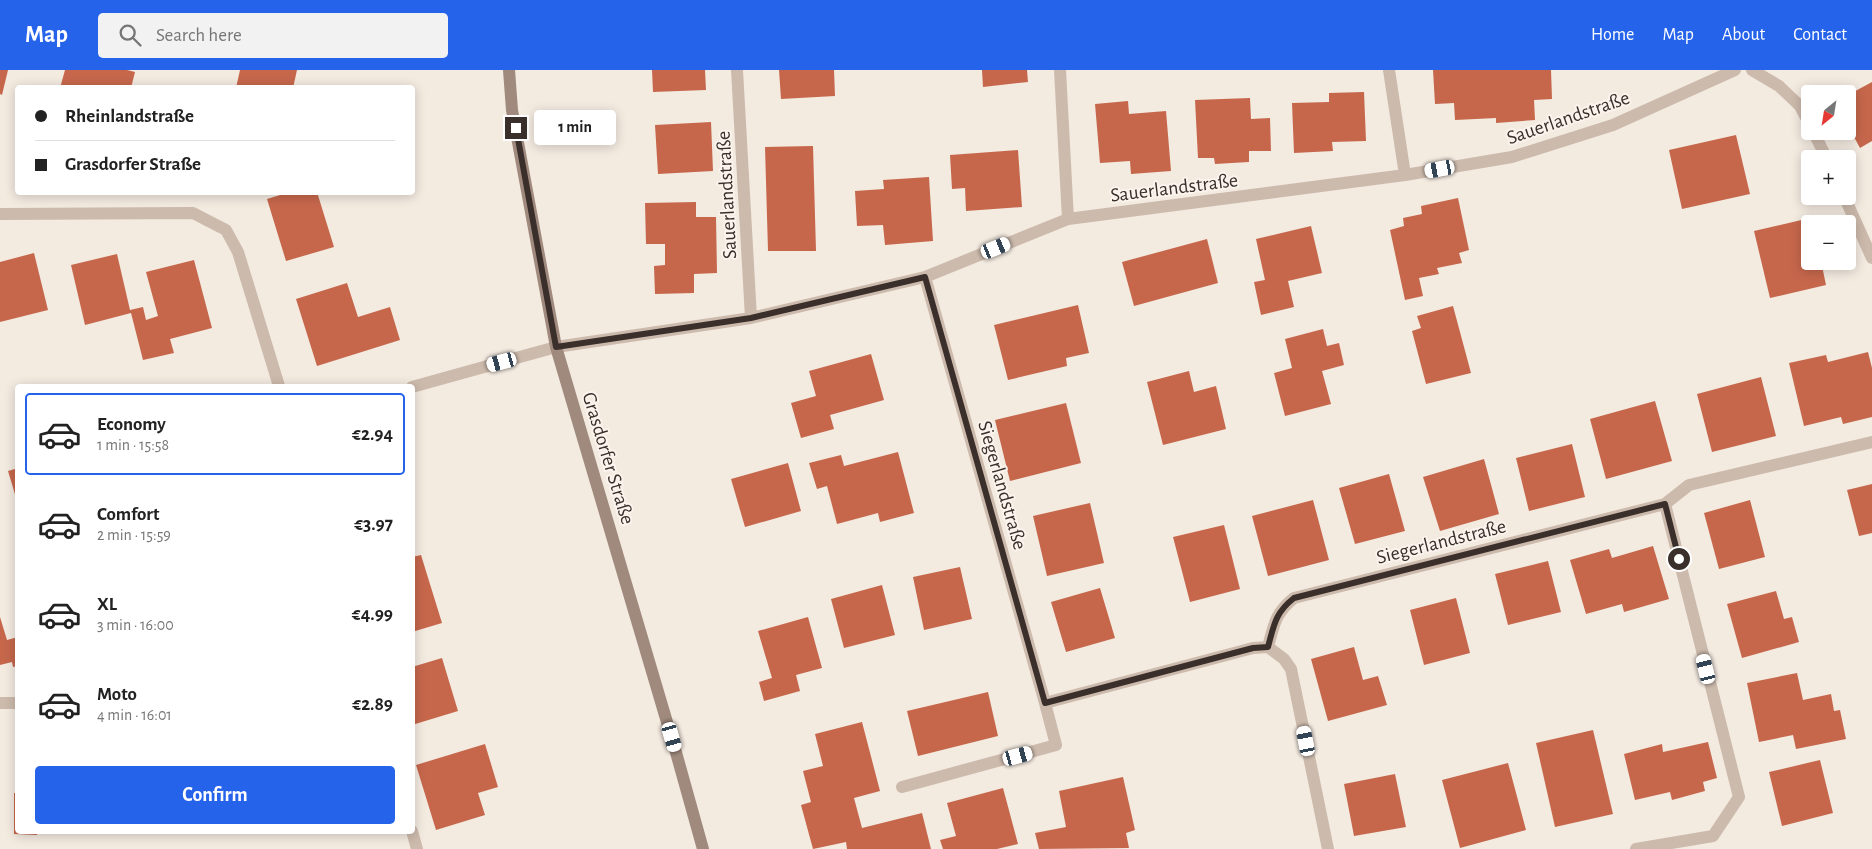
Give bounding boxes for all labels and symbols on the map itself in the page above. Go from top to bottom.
north arrow [1801,85,1856,140]
street label: Sauerlandstraße [1504,88,1632,148]
callout: 1 min [534,110,616,146]
route end [505,117,527,139]
street label: Sauerlandstraße [714,130,740,260]
car [1423,159,1456,179]
street label: Sauerlandstraße [1109,170,1239,206]
car [979,235,1012,261]
car [485,351,518,373]
street label: Grasdorfer Straße [578,390,638,527]
street label: Siegerlandstraße [974,419,1030,552]
street label: Siegerlandstraße [1374,516,1508,568]
route start [1668,548,1690,570]
car [1695,653,1716,685]
car [660,721,683,753]
car [1295,725,1316,757]
car [1001,745,1034,767]

